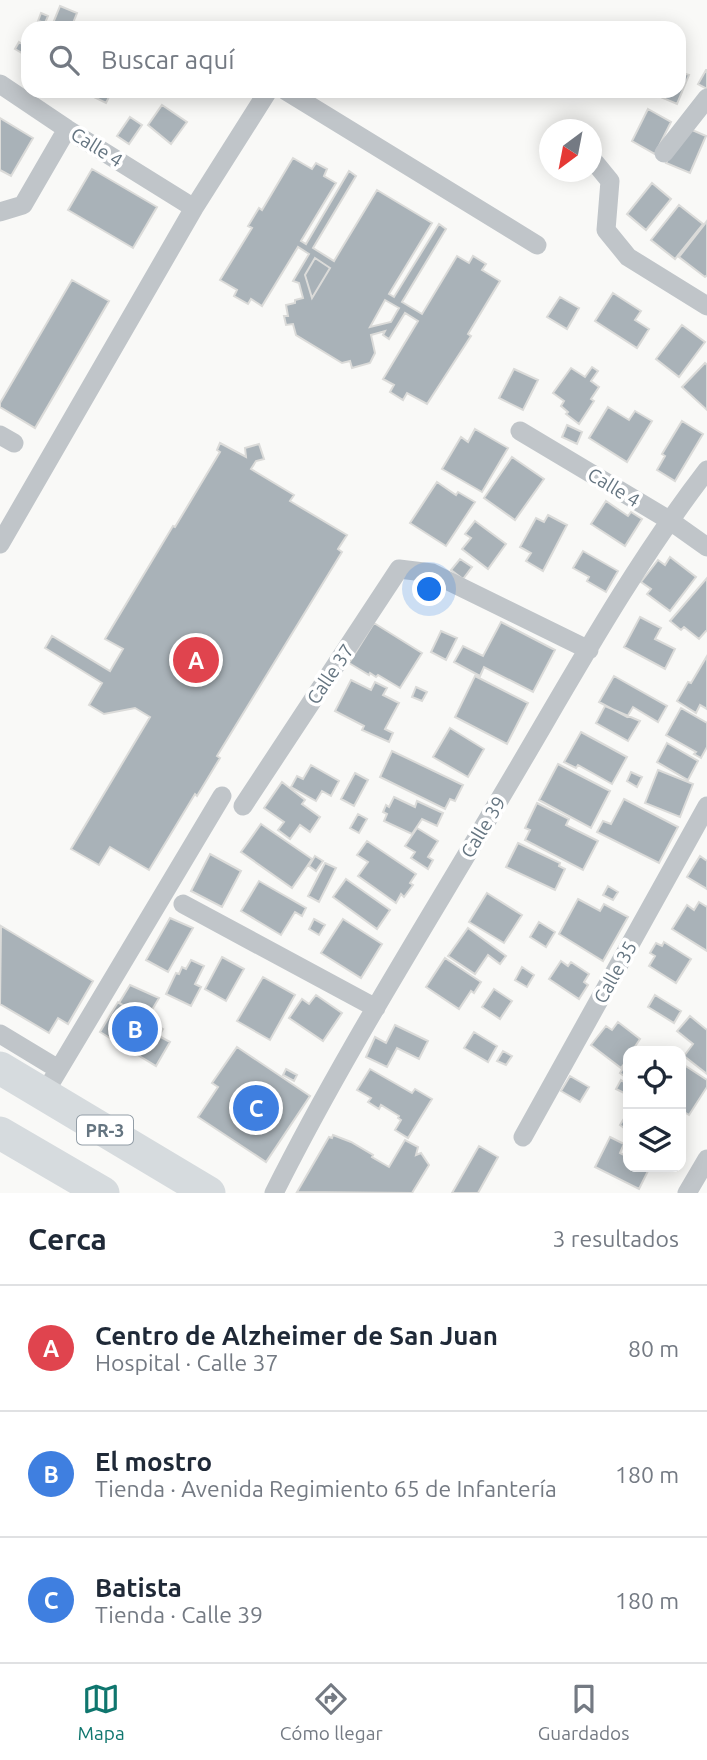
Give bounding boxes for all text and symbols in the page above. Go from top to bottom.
search box [21,21,686,98]
icon: search [45,41,83,79]
text: Buscar aquí [101,45,235,74]
north arrow [539,119,602,182]
street label: Calle 4 [67,123,127,171]
street label: Calle 4 [584,463,644,511]
your location [412,572,446,606]
pin: A [173,634,219,686]
street label: Calle 37 [302,640,358,708]
street label: Calle 39 [456,792,510,862]
street label: Calle 35 [589,937,641,1007]
pin: B [112,1003,158,1055]
map controls [623,1046,686,1172]
button: locate [623,1046,686,1109]
pin: C [233,1082,279,1134]
button: layers [623,1109,686,1172]
road number: PR-3 [77,1115,133,1144]
text: Cerca [28,1222,107,1256]
text: 3 resultados [553,1226,679,1251]
text: Centro de Alzheimer de San Juan [95,1321,498,1350]
text: A [43,1336,59,1361]
text: 80 m [628,1336,679,1361]
text: Hospital · Calle 37 [95,1350,278,1375]
text: El mostro [95,1447,212,1476]
text: B [43,1462,59,1487]
text: 180 m [615,1462,679,1487]
text: Tienda · Avenida Regimiento 65 de Infantería [95,1476,557,1501]
text: Batista [95,1573,182,1602]
text: C [44,1588,58,1613]
text: 180 m [615,1588,679,1613]
text: Tienda · Calle 39 [95,1602,263,1627]
tab: Mapa [78,1680,125,1744]
tab: Cómo llegar [280,1680,383,1744]
tab: Guardados [538,1680,629,1744]

